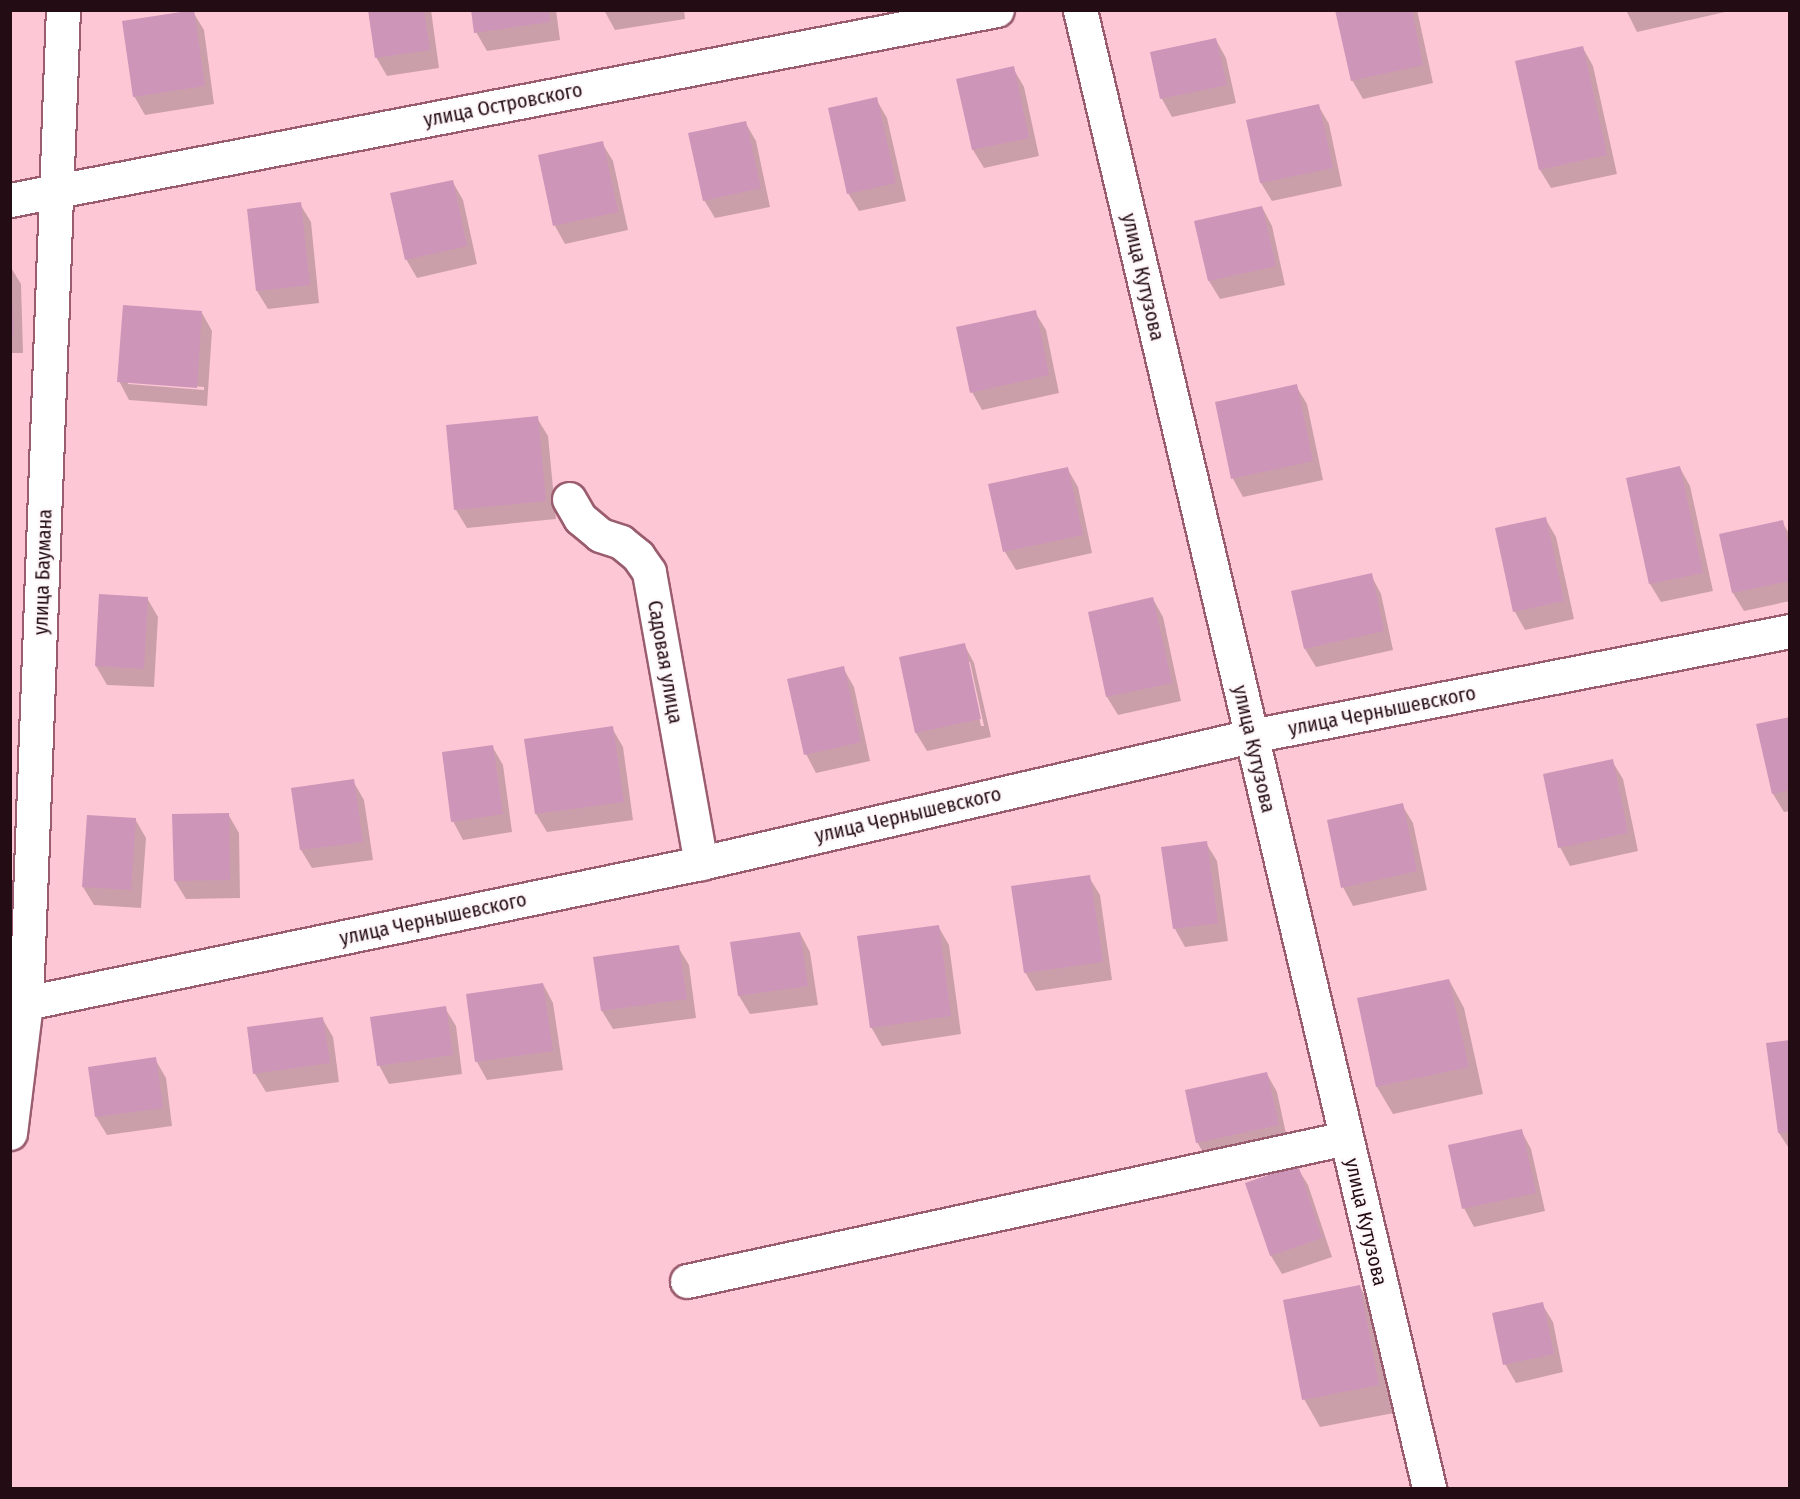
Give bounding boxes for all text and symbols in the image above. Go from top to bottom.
street label: улица Островского [422,78,584,132]
street label: улица Кутузова [1117,211,1169,343]
street label: улица Баумана [29,509,57,635]
street label: Садовая улица [642,599,688,725]
street label: улица Чернышевского [1286,681,1478,741]
street label: улица Кутузова [1228,683,1280,815]
street label: улица Чернышевского [813,782,1003,848]
street label: улица Чернышевского [337,887,529,951]
street label: улица Кутузова [1340,1156,1392,1288]

